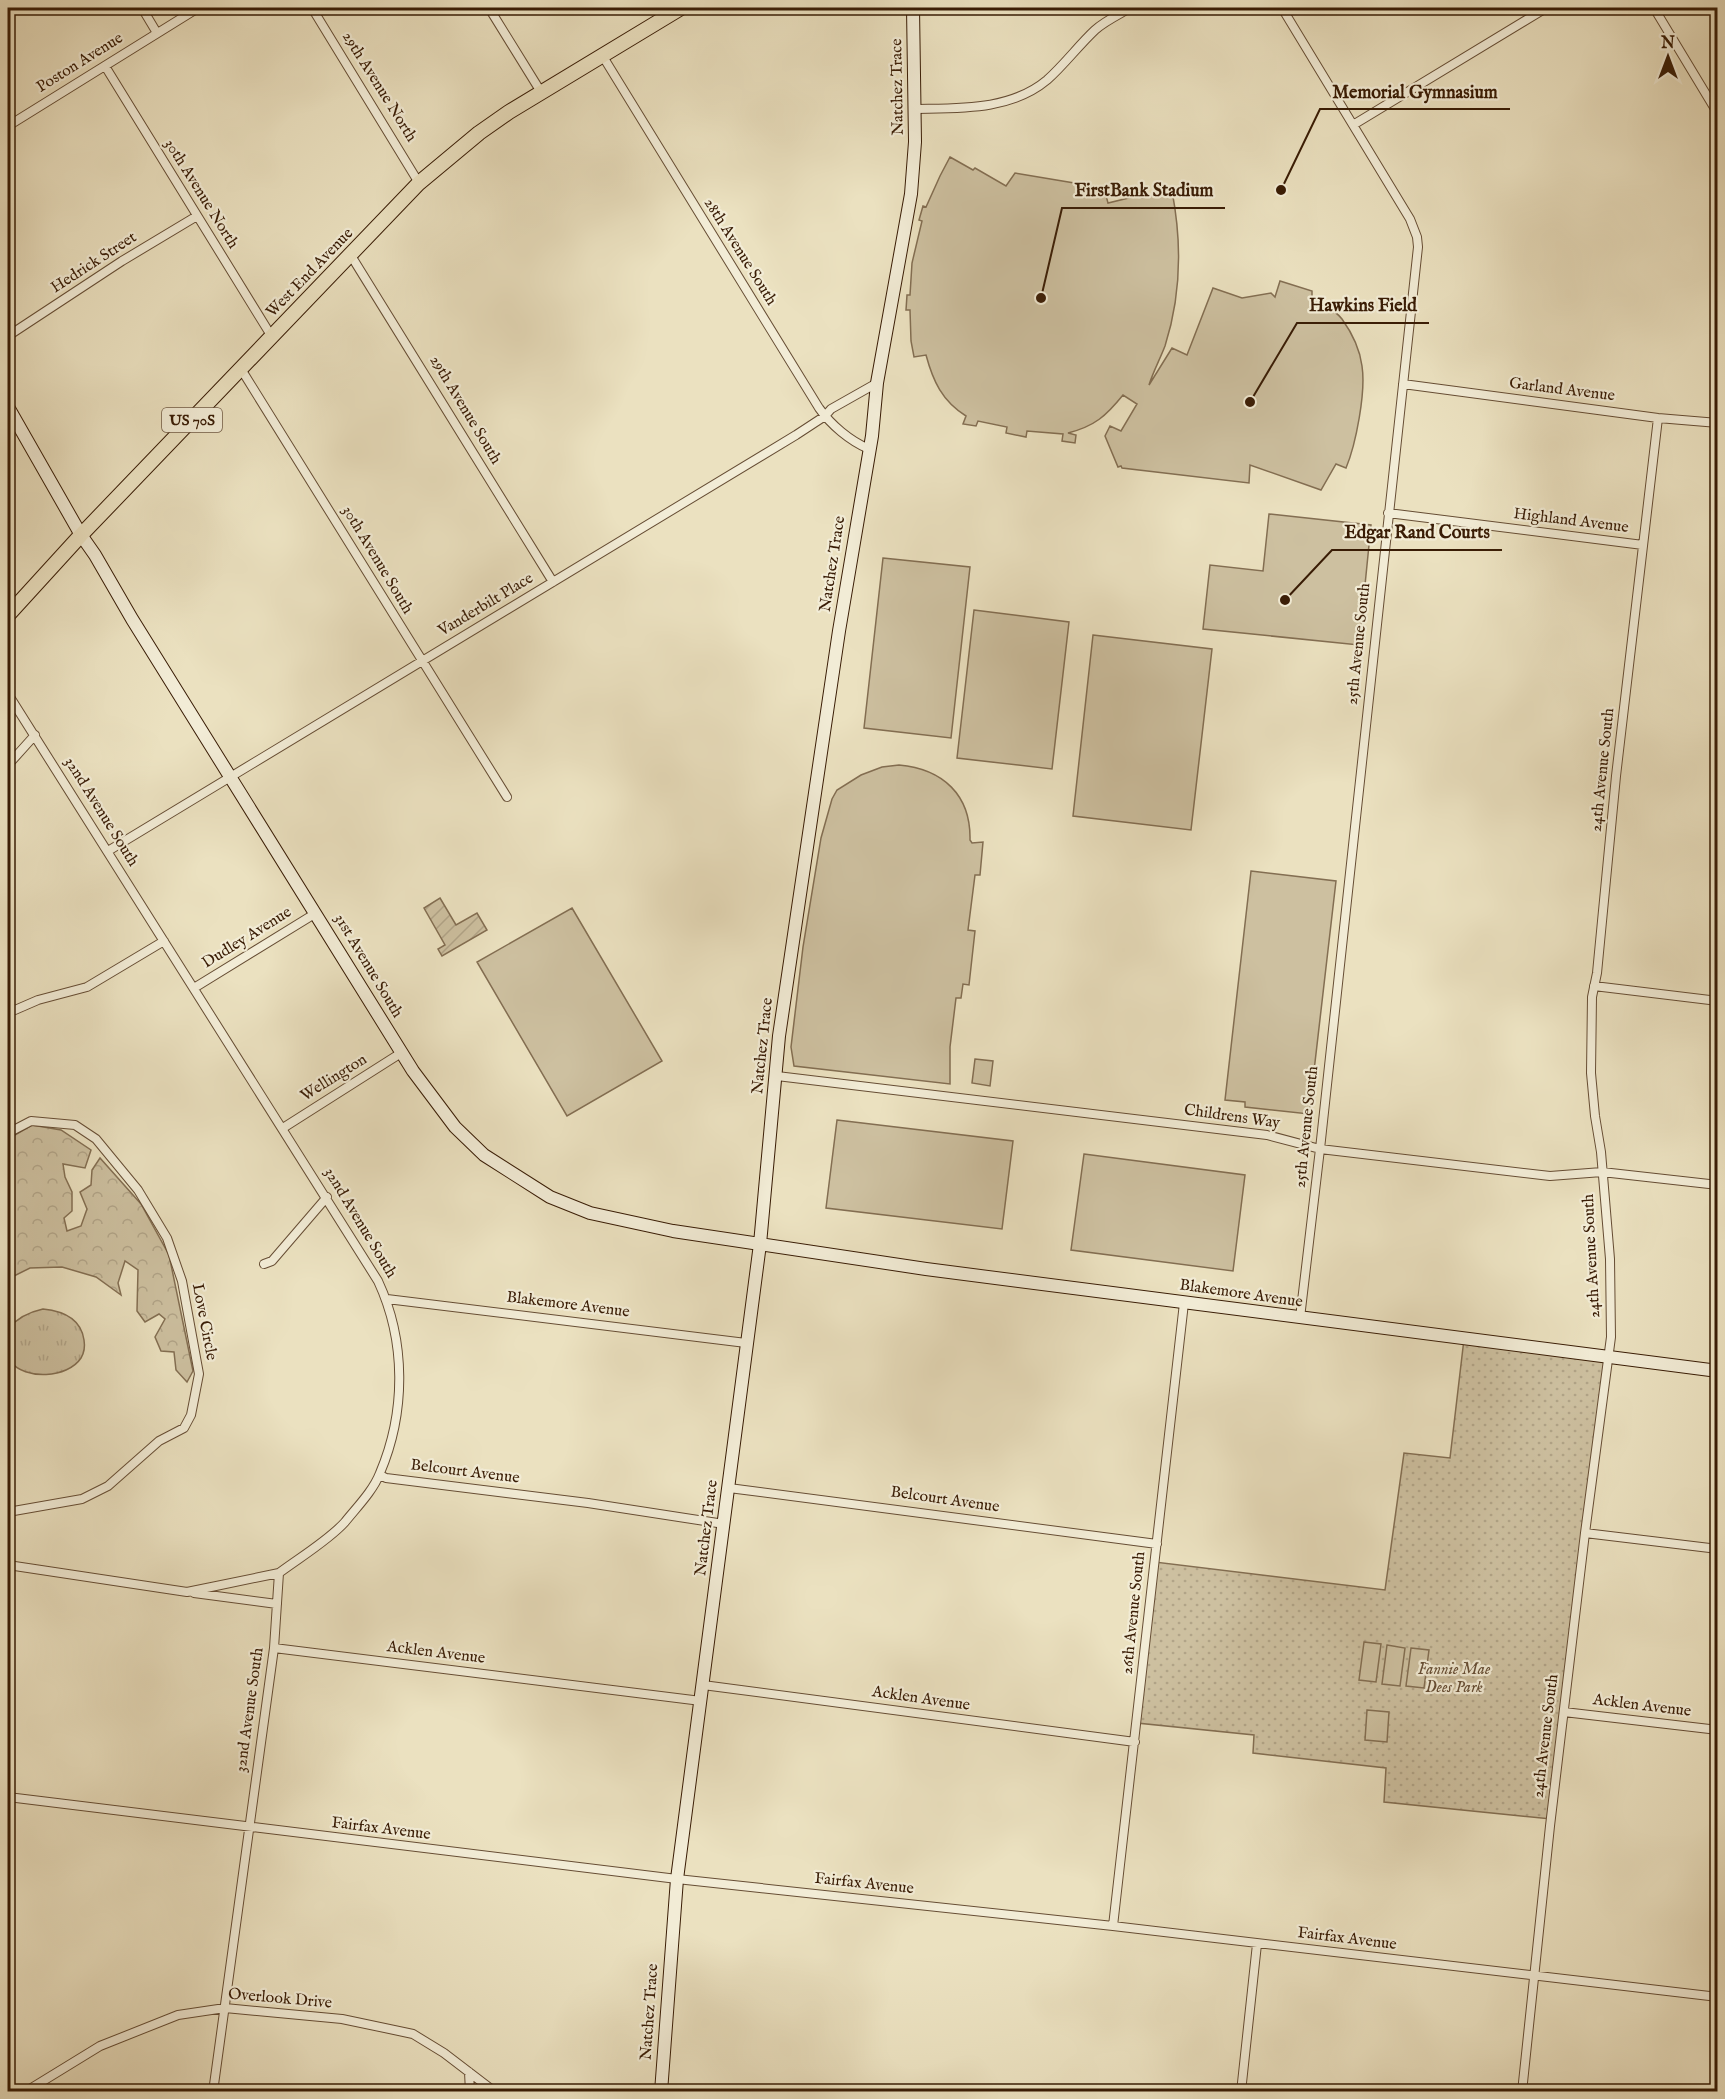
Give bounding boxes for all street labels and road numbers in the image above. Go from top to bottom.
street label: 29th Avenue North [337,28,421,146]
street label: Poston Avenue [33,29,127,97]
street label: Natchez Trace [887,38,909,136]
street label: 30th Avenue North [159,135,243,253]
street label: 28th Avenue South [699,195,781,310]
street label: West End Avenue [262,224,358,322]
street label: Hedrick Street [47,228,141,298]
street label: 29th Avenue South [425,352,506,468]
street label: Garland Avenue [1508,374,1616,406]
road number: US 70S [162,408,222,432]
street label: 30th Avenue South [337,502,417,618]
street label: Highland Avenue [1512,504,1630,538]
street label: Natchez Trace [816,515,850,613]
street label: Vanderbilt Place [434,569,537,642]
street label: 25th Avenue South [1343,582,1375,706]
street label: 24th Avenue South [1587,707,1619,833]
street label: 32nd Avenue South [59,753,143,871]
street label: Dudley Avenue [199,903,295,973]
street label: 31st Avenue South [329,910,407,1022]
street label: Natchez Trace [748,997,778,1095]
street label: Wellington [297,1049,371,1106]
street label: 25th Avenue South [1291,1065,1323,1189]
street label: Childrens Way [1183,1100,1281,1134]
street label: 32nd Avenue South [319,1164,401,1282]
street label: 24th Avenue South [1579,1193,1605,1319]
street label: Blakemore Avenue [1178,1275,1304,1313]
street label: Love Circle [187,1282,221,1362]
street label: Blakemore Avenue [505,1288,631,1322]
street label: Belcourt Avenue [409,1455,521,1489]
street label: Natchez Trace [691,1479,723,1577]
street label: Belcourt Avenue [889,1482,1001,1518]
street label: 26th Avenue South [1118,1550,1150,1675]
street label: Acklen Avenue [385,1637,486,1669]
street label: 32nd Avenue South [231,1646,269,1774]
street label: 24th Avenue South [1528,1673,1564,1799]
street label: Acklen Avenue [870,1682,971,1716]
street label: Acklen Avenue [1591,1690,1692,1722]
street label: Fairfax Avenue [330,1813,432,1845]
street label: Fairfax Avenue [813,1869,915,1899]
street label: Fairfax Avenue [1296,1923,1398,1955]
street label: Natchez Trace [637,1963,663,2061]
street label: Overlook Drive [227,1984,333,2014]

